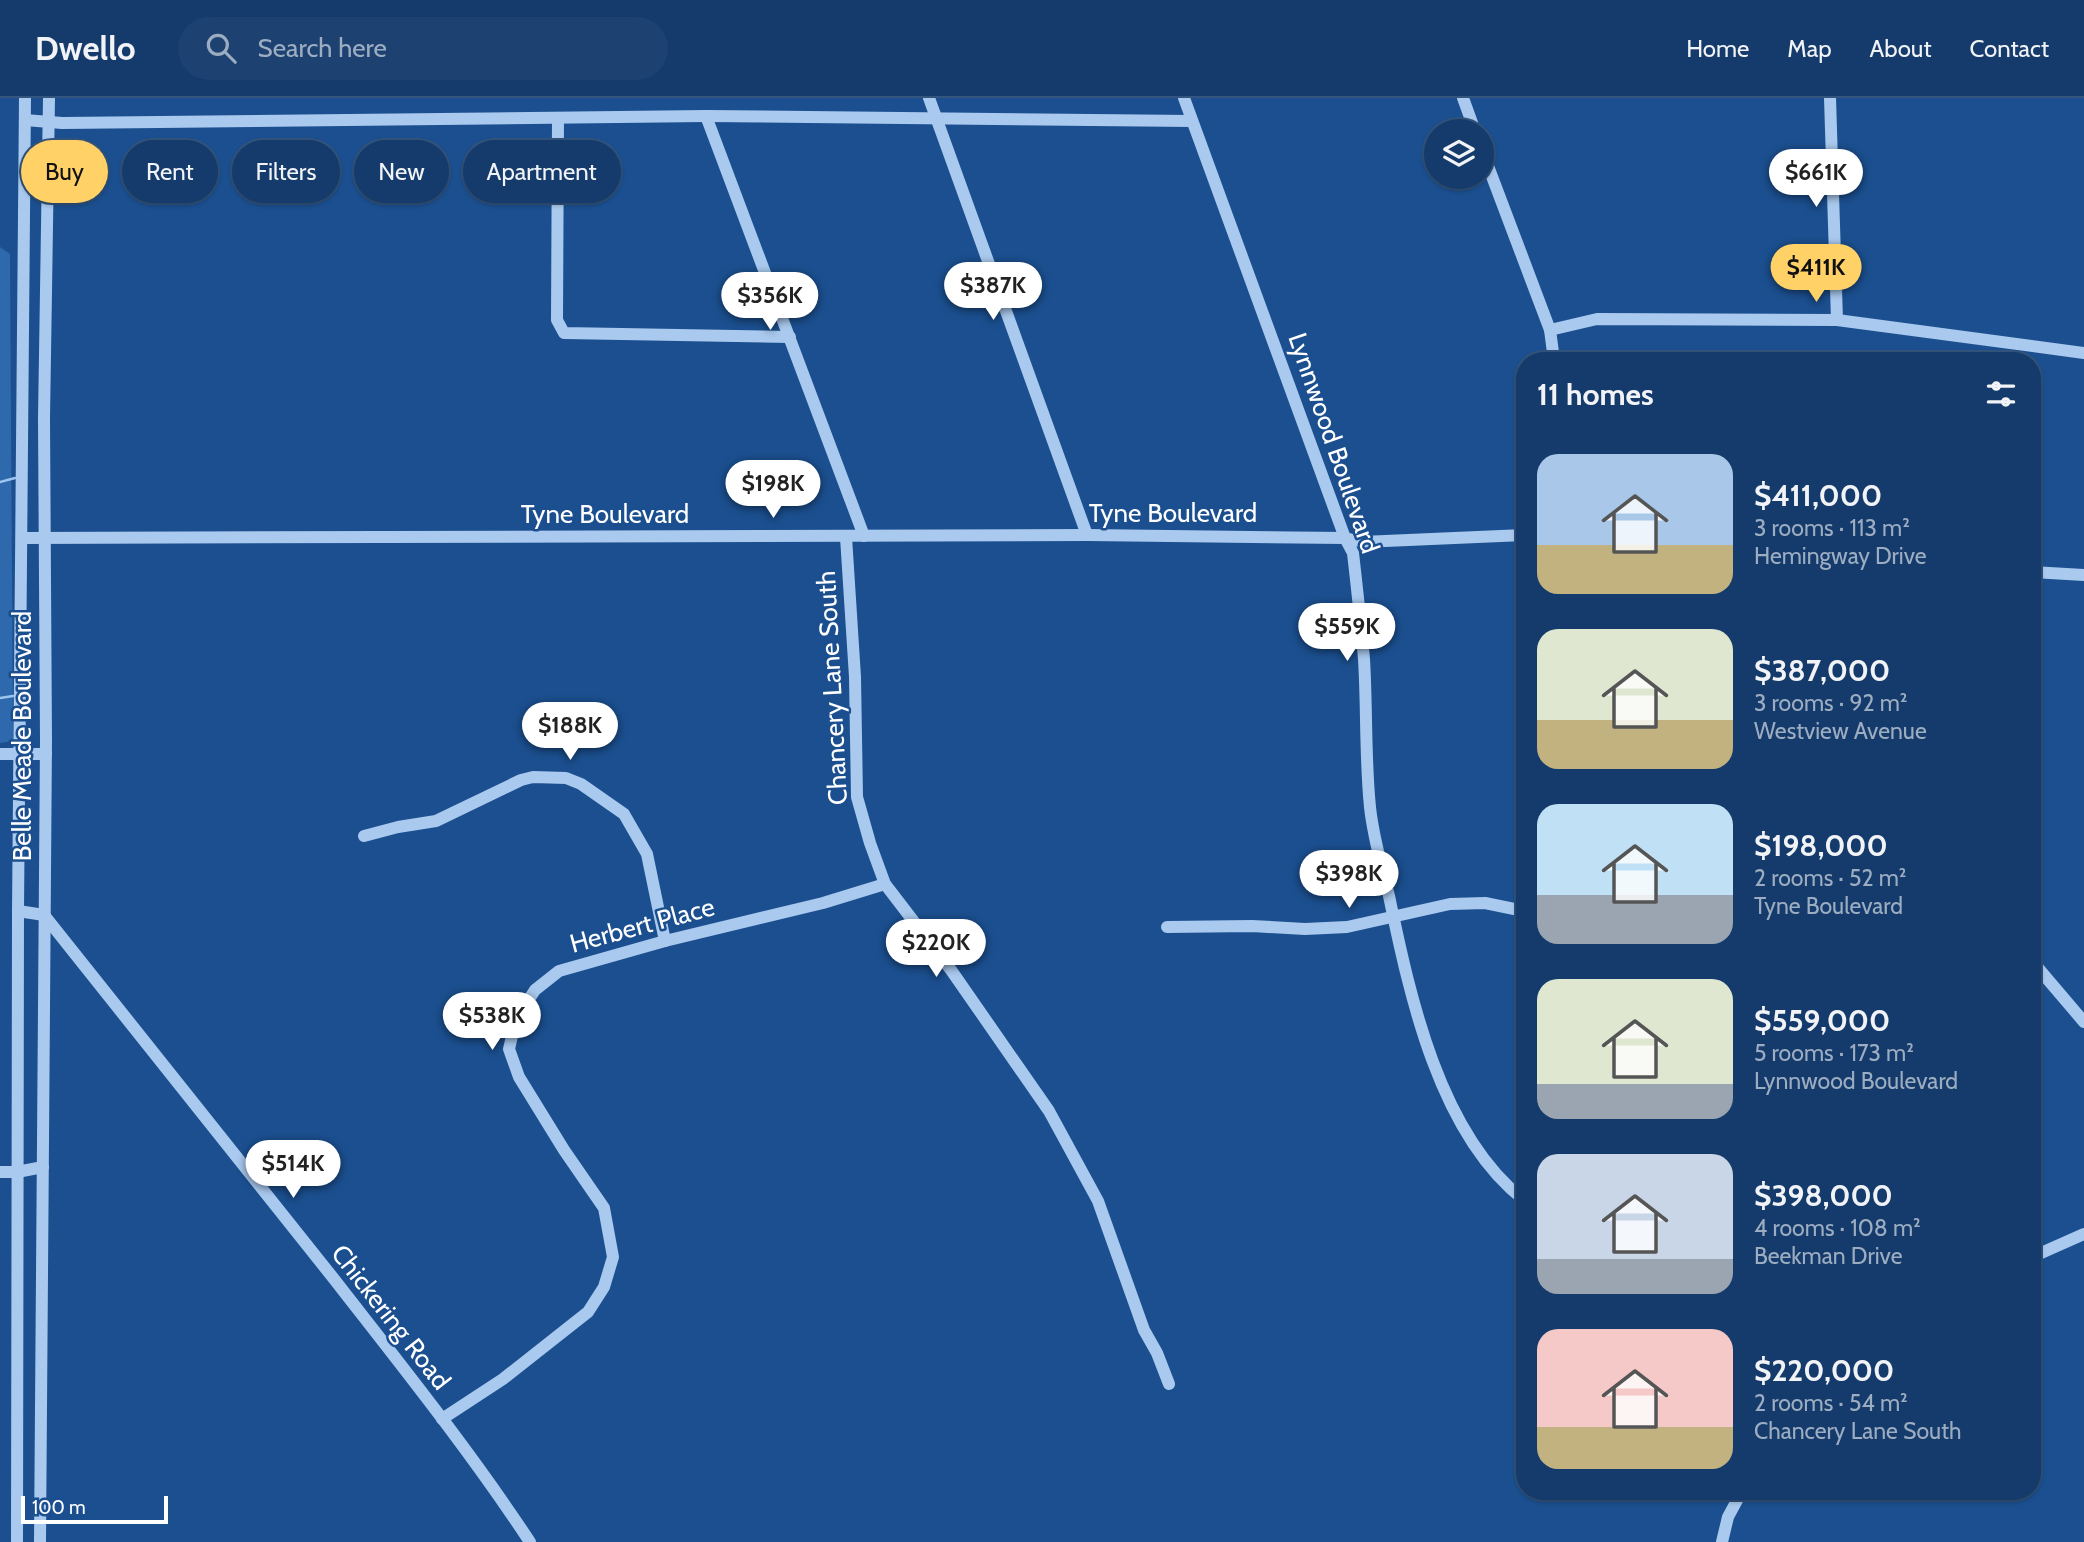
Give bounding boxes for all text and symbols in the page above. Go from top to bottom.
search box [178,17,668,80]
text: Dwello [35,28,136,68]
icon: search [202,29,240,67]
text: Search here [258,32,387,64]
text: Home [1686,34,1749,63]
text: Map [1787,34,1832,63]
text: About [1870,34,1932,63]
text: Contact [1970,34,2049,63]
map controls [1424,119,1494,189]
button: layers [1424,119,1494,189]
chip: Buy [21,140,108,203]
chip: Rent [122,140,218,203]
chip: Filters [232,140,340,203]
chip: New [354,140,449,203]
chip: Apartment [463,140,621,203]
pin: $661K [1767,150,1865,209]
text: $661K [1785,158,1847,186]
pin: $411K [1767,244,1865,304]
text: $411K [1787,253,1845,281]
pin: $387K [944,262,1042,322]
text: $387K [960,271,1026,299]
pin: $356K [721,272,819,332]
text: $356K [737,281,803,309]
street label: Lynnwood Boulevard [1281,329,1387,557]
icon: filters [1982,375,2020,413]
text: 11 homes [1537,376,1654,413]
pin: $198K [724,460,822,520]
text: $198K [741,469,805,497]
text: $411,000 [1754,477,1882,514]
icon: home [1593,482,1677,566]
street label: Tyne Boulevard [1089,497,1257,529]
street label: Tyne Boulevard [521,498,689,530]
text: 3 rooms · 113 m² [1754,514,1910,542]
text: Hemingway Drive [1754,542,1927,570]
street label: Chancery Lane South [810,570,854,806]
pin: $559K [1298,603,1396,663]
street label: Belle Meade Boulevard [6,611,38,861]
text: $559K [1314,612,1380,640]
text: $387,000 [1754,652,1890,689]
icon: home [1593,657,1677,741]
text: 3 rooms · 92 m² [1754,689,1908,717]
pin: $188K [521,702,619,762]
text: $188K [538,711,602,739]
text: Westview Avenue [1754,717,1927,745]
text: $198,000 [1754,827,1888,864]
icon: home [1593,832,1677,916]
pin: $398K [1300,850,1398,910]
text: $398K [1316,859,1382,887]
text: 2 rooms · 52 m² [1754,864,1907,892]
street label: Herbert Place [566,890,718,960]
text: Tyne Boulevard [1754,892,1903,920]
pin: $220K [887,920,985,979]
text: $220K [902,928,970,956]
pin: $538K [443,992,541,1052]
text: $538K [459,1001,525,1029]
text: $559,000 [1754,1002,1890,1039]
icon: home [1593,1007,1677,1091]
text: 5 rooms · 173 m² [1754,1039,1914,1067]
text: Lynnwood Boulevard [1754,1067,1958,1095]
pin: $514K [244,1140,342,1200]
text: $514K [262,1149,324,1177]
text: $398,000 [1754,1177,1893,1214]
icon: home [1593,1182,1677,1266]
text: 4 rooms · 108 m² [1754,1214,1921,1242]
street label: Chickering Road [324,1238,458,1396]
text: Beekman Drive [1754,1242,1902,1270]
text: $220,000 [1754,1352,1894,1389]
icon: home [1593,1357,1677,1441]
text: 2 rooms · 54 m² [1754,1389,1908,1417]
text: Chancery Lane South [1754,1417,1961,1445]
scale bar [21,1493,168,1525]
text: 100 m [32,1496,86,1519]

